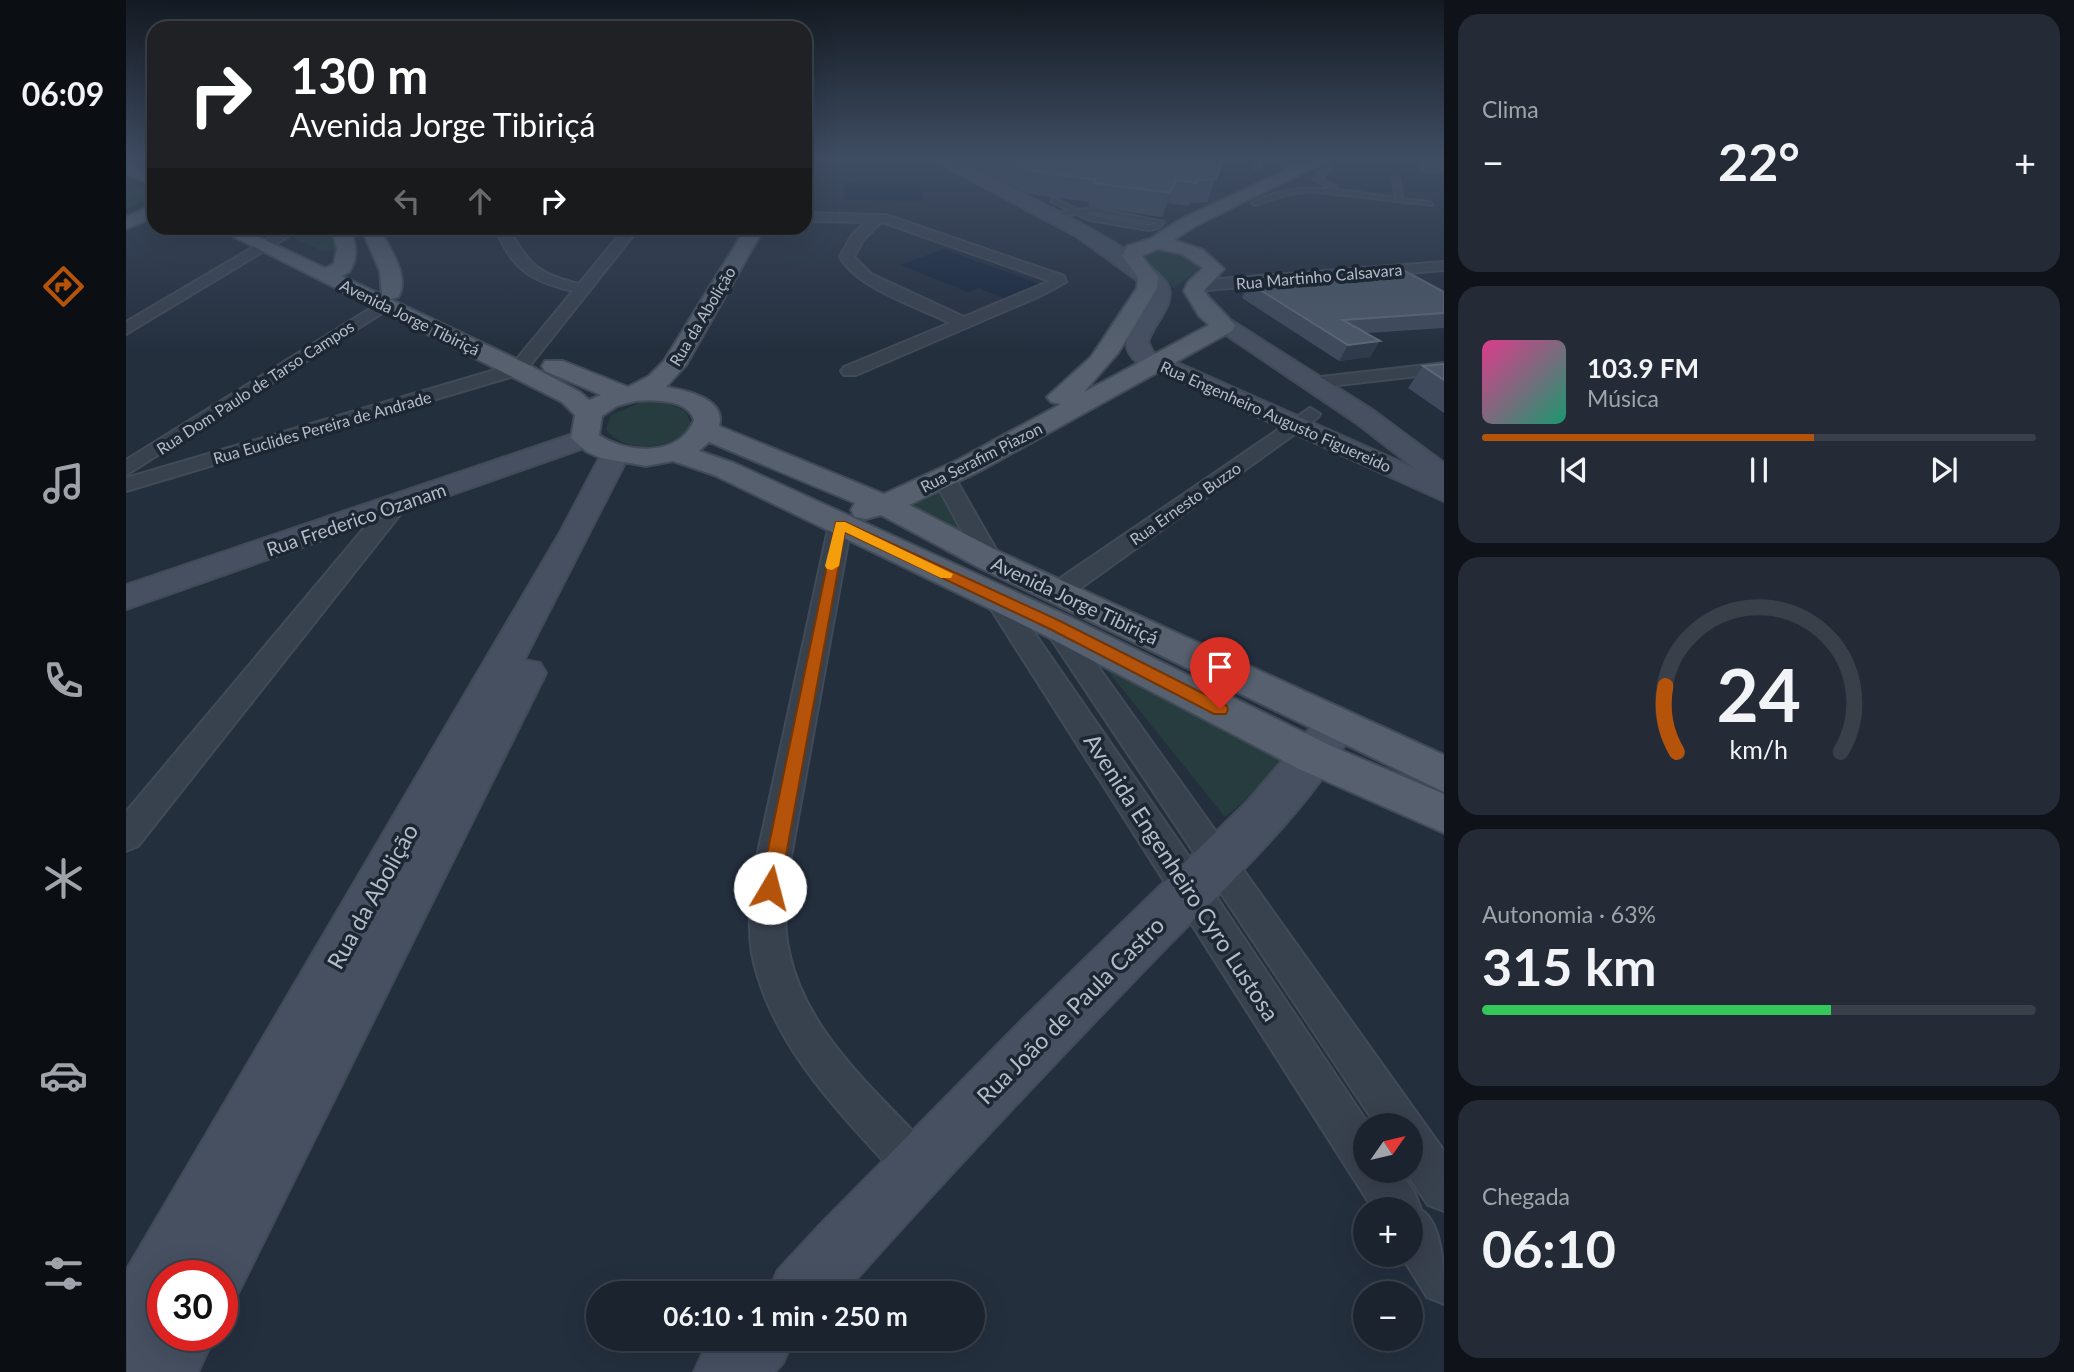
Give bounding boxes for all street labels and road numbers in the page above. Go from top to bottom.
street label: Rua Martinho Calsavara [1235,259,1403,293]
street label: Rua da Abolição [665,263,739,369]
street label: Avenida Jorge Tibiriçá [337,275,483,359]
street label: Rua Dom Paulo de Tarso Campos [153,316,357,458]
street label: Rua Engenheiro Augusto Figuereido [1158,356,1394,476]
street label: Rua Euclides Pereira de Andrade [211,387,433,467]
street label: Rua Serafim Piazon [917,418,1045,496]
street label: Rua Ernesto Buzzo [1126,458,1244,548]
street label: Rua Frederico Ozanam [263,477,449,561]
street label: Avenida Jorge Tibiriçá [988,551,1162,649]
street label: Avenida Engenheiro Cyro Lustosa [1078,728,1286,1026]
street label: Rua da Abolição [321,819,423,973]
street label: Rua João de Paula Castro [971,911,1169,1109]

